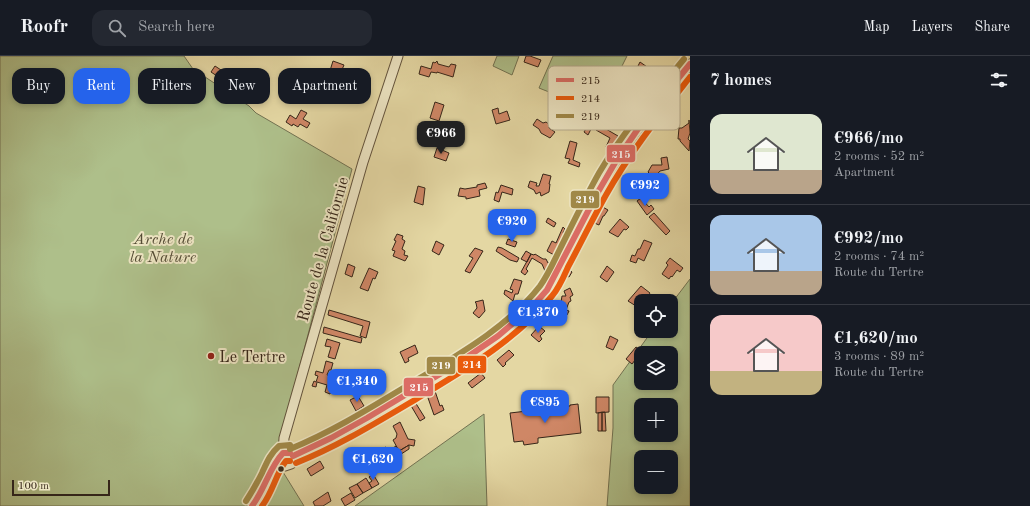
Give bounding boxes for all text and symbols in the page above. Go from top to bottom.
search box [92,10,372,46]
icon: search [106,17,128,39]
text: Roofr [20,18,68,37]
text: Search here [138,20,215,35]
text: Map [864,20,890,34]
text: Layers [912,20,953,34]
text: Share [975,20,1010,34]
legend [548,66,680,130]
chip: Buy [12,68,65,104]
chip: Rent [73,68,130,104]
chip: Filters [138,68,206,104]
chip: New [214,68,270,104]
chip: Apartment [278,68,371,104]
icon: filters [988,69,1010,91]
text: 7 homes [710,72,772,89]
text: 215 [581,76,600,87]
text: 214 [581,94,600,105]
text: 219 [581,112,600,123]
pin: €966 [417,121,465,155]
text: €966 [426,127,456,140]
icon: home [742,130,790,178]
text: €966/mo [834,130,903,147]
line badge: 215 [606,144,636,163]
text: 215 [611,150,631,161]
text: 2 rooms · 52 m² [834,150,924,163]
text: Apartment [834,166,895,179]
pin: €992 [621,173,669,207]
street label: Route de la Californie [296,175,352,324]
text: €992 [630,179,660,192]
line badge: 219 [570,190,600,209]
text: 219 [575,195,595,206]
pin: €920 [488,209,536,243]
text: €920 [497,215,527,228]
text: €992/mo [834,230,903,247]
icon: home [742,231,790,279]
park label: Arche de la Nature [130,232,197,266]
text: 2 rooms · 74 m² [834,250,924,263]
text: Route du Tertre [834,266,924,279]
map controls [634,294,678,494]
button: locate [634,294,678,338]
pin: €1,370 [505,300,571,334]
text: €1,370 [517,306,559,319]
text: €1,620/mo [834,330,918,347]
icon: home [742,331,790,379]
button: layers [634,346,678,390]
place label: Le Tertre [219,350,285,366]
text: 3 rooms · 89 m² [834,350,924,363]
marker: Le Tertre [206,351,216,361]
line badge: 214 [457,355,487,374]
line badge: 219 [426,356,456,375]
text: 214 [462,360,482,371]
text: 219 [431,361,451,372]
text: Route du Tertre [834,366,924,379]
pin: €1,340 [324,369,390,403]
text: €1,340 [336,375,378,388]
line badge: 215 [403,377,434,397]
text: 215 [409,383,429,394]
pin: €895 [521,390,569,424]
text: €895 [530,396,560,409]
button: + [634,398,678,442]
pin: €1,620 [340,447,406,481]
button: − [634,450,678,494]
text: €1,620 [352,453,394,466]
unlabelled marker [276,464,286,474]
scale bar [12,478,110,497]
text: 100 m [18,481,49,492]

